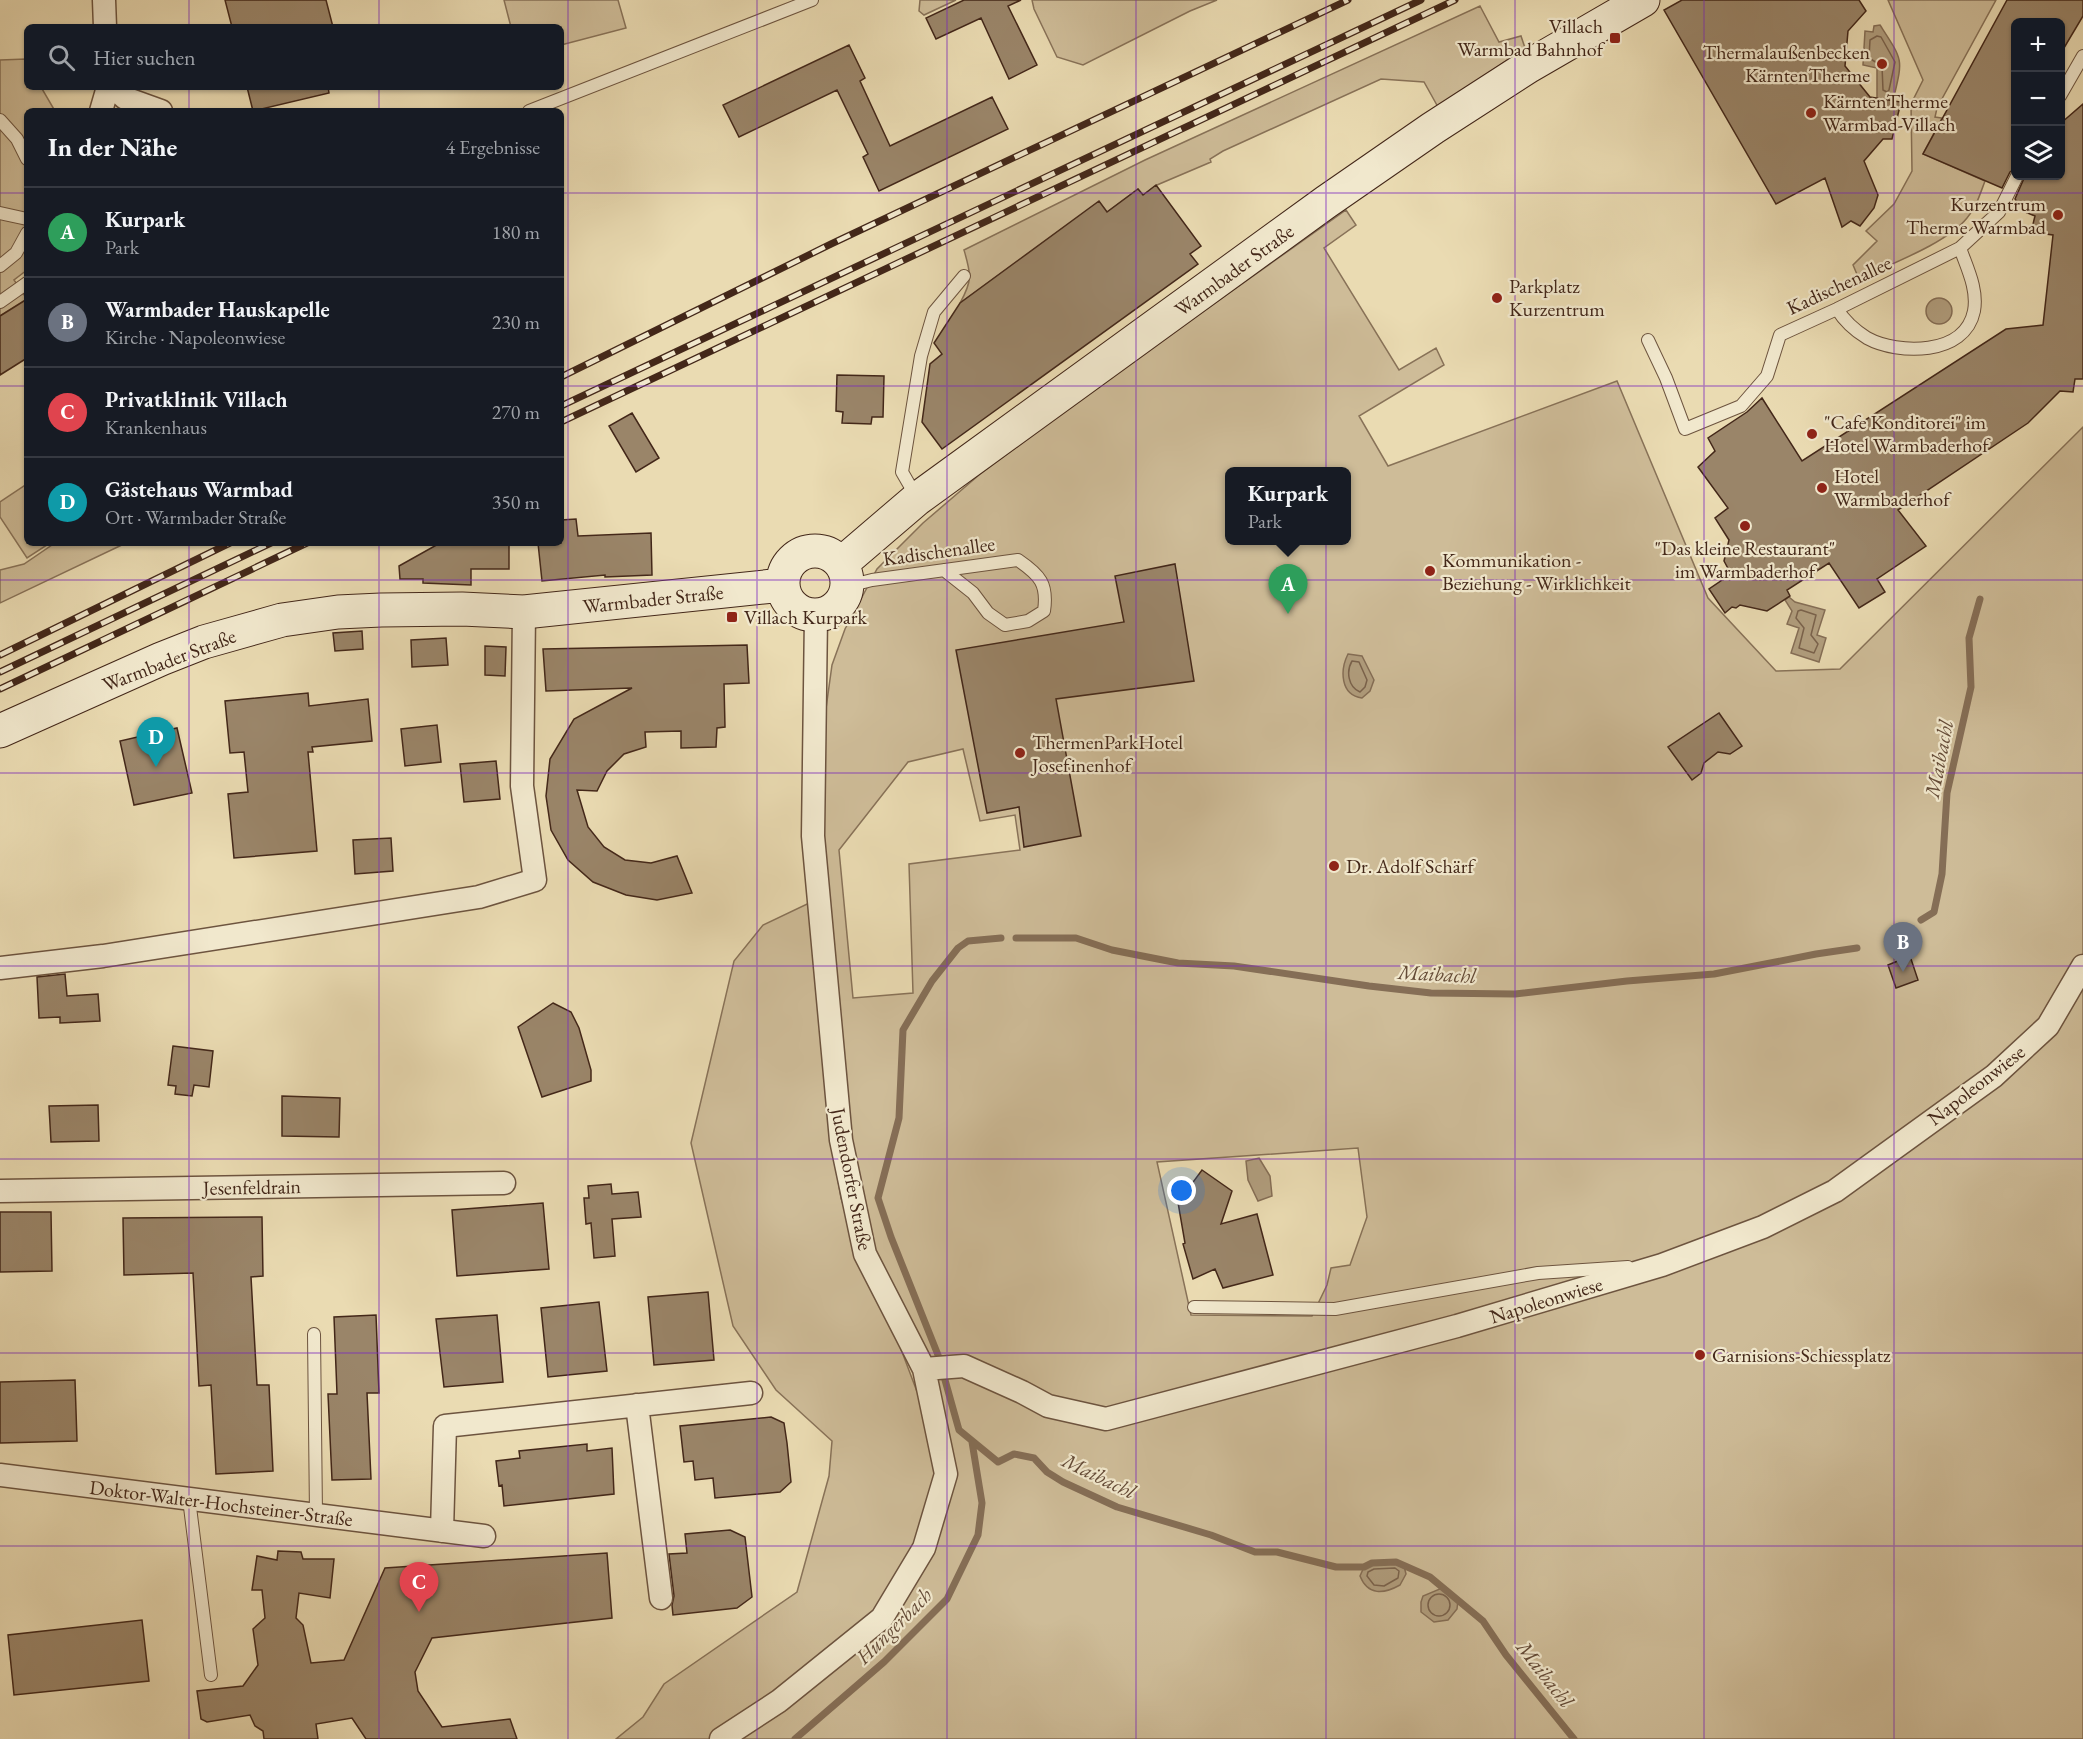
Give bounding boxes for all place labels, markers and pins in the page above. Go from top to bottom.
place label: Villach Warmbad Bahnhof [1457,13,1606,62]
marker: Villach Warmbad Bahnhof [1608,31,1622,45]
place label: Thermalaußenbecken KärntenTherme [1703,39,1870,88]
marker: Thermalaußenbecken KärntenTherme [1875,57,1889,71]
place label: KärntenTherme Warmbad-Villach [1823,88,1956,137]
marker: KärntenTherme Warmbad-Villach [1804,106,1818,120]
place label: Kurzentrum Therme Warmbad [1906,191,2047,240]
marker: Kurzentrum Therme Warmbad [2051,208,2065,222]
place label: Parkplatz Kurzentrum [1509,273,1605,322]
marker: Parkplatz Kurzentrum [1490,291,1504,305]
place label: "Cafe Konditorei" im Hotel Warmbaderhof [1824,409,1991,458]
marker: "Cafe Konditorei" im Hotel Warmbaderhof [1805,427,1819,441]
place label: Hotel Warmbaderhof [1834,463,1952,512]
marker: Hotel Warmbaderhof [1815,481,1829,495]
marker: "Das kleine Restaurant" im Warmbaderhof [1738,519,1752,533]
place label: "Das kleine Restaurant" im Warmbaderhof [1655,535,1835,584]
place label: Kommunikation - Beziehung - Wirklichkeit [1442,547,1631,596]
pin: A [1268,564,1308,614]
marker: Kommunikation - Beziehung - Wirklichkeit [1423,564,1437,578]
place label: Villach Kurpark [744,604,867,630]
marker: Villach Kurpark [725,610,739,624]
pin: D [136,718,176,767]
place label: ThermenParkHotel Josefinenhof [1030,729,1183,778]
marker: ThermenParkHotel Josefinenhof [1013,746,1027,760]
place label: Dr. Adolf Schärf [1346,853,1476,879]
marker: Dr. Adolf Schärf [1327,859,1341,873]
pin: B [1884,922,1922,972]
place label: Garnisions-Schiessplatz [1712,1342,1891,1368]
marker: Garnisions-Schiessplatz [1693,1348,1707,1362]
pin: C [400,1562,438,1612]

